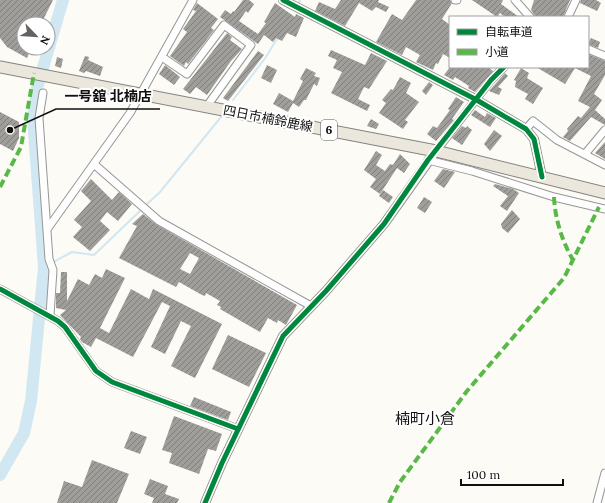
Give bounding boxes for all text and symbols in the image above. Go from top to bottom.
north arrow [16,16,56,56]
legend [449,16,589,68]
text: 自転車道 [485,24,533,39]
text: N [37,33,53,47]
text: 小道 [485,44,509,59]
callout: 一号舘 北楠店 [56,83,160,109]
text: 一号舘 北楠店 [64,87,152,105]
street label: 四日市楠鈴鹿線 [222,101,314,136]
road number: 6 [321,120,337,140]
district label: 楠町小倉 [395,409,455,428]
scale bar [461,461,563,487]
text: 100 m [467,467,500,482]

